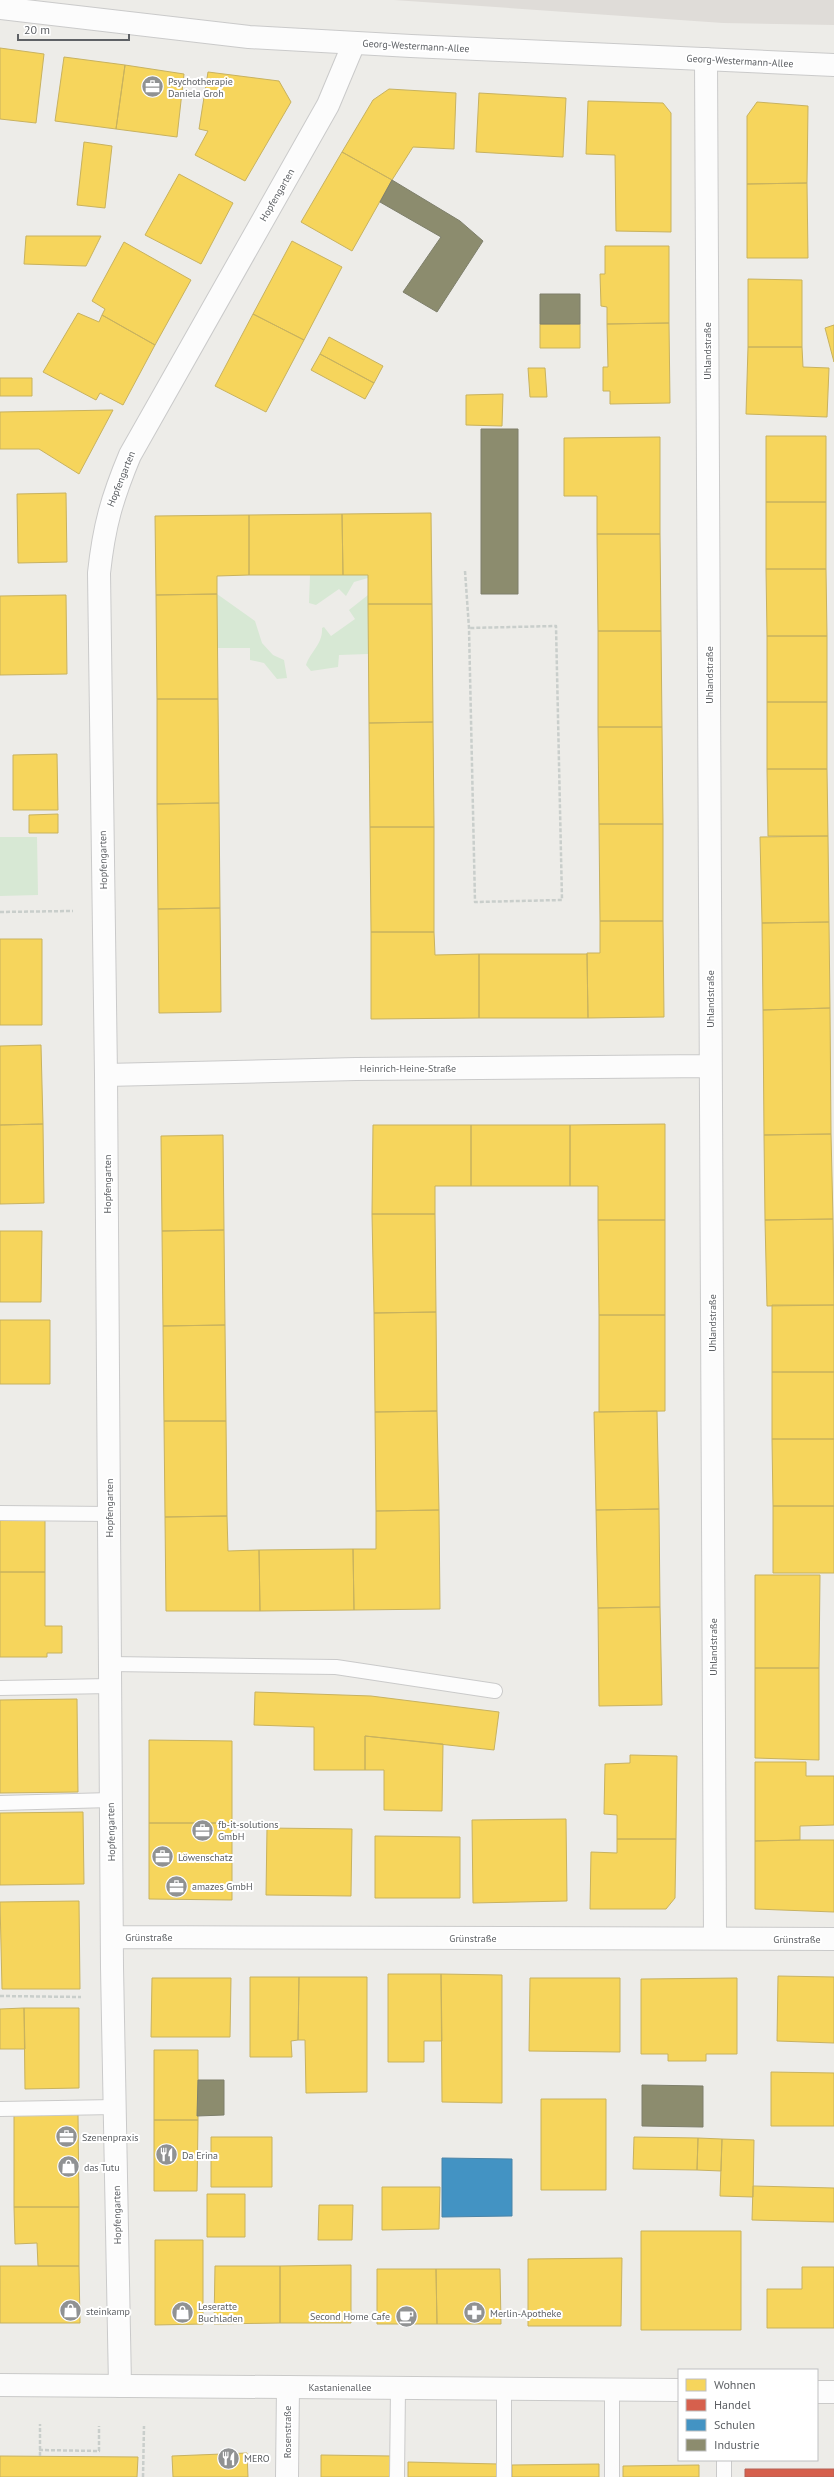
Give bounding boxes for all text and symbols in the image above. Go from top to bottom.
scale bar [18,16,129,42]
text: 20 m [24,22,50,37]
street label: Georg-Westermann-Allee [362,37,470,55]
street label: Georg-Westermann-Allee [686,52,794,70]
office icon: Psychotherapie Daniela Groh [140,74,166,100]
place label: Psychotherapie Daniela Groh [168,75,233,100]
street label: Hopfengarten [257,166,297,224]
street label: Uhlandstraße [701,322,714,380]
street label: Hopfengarten [104,449,138,509]
street label: Uhlandstraße [703,646,716,704]
street label: Hopfengarten [96,830,110,890]
street label: Uhlandstraße [704,970,717,1028]
street label: Heinrich-Heine-Straße [360,1062,456,1075]
street label: Hopfengarten [101,1155,114,1213]
street label: Uhlandstraße [706,1294,719,1352]
street label: Hopfengarten [103,1479,116,1537]
street label: Uhlandstraße [707,1618,720,1676]
street label: Hopfengarten [104,1802,118,1862]
office icon: fb-it-solutions GmbH [190,1817,216,1843]
place label: fb-it-solutions GmbH [218,1818,279,1843]
office icon: Löwenschatz [150,1844,176,1870]
place label: Löwenschatz [178,1851,233,1864]
office icon: amazes GmbH [163,1873,189,1899]
place label: amazes GmbH [192,1880,253,1893]
street label: Grünstraße [125,1931,173,1944]
street label: Grünstraße [449,1932,497,1945]
street label: Grünstraße [773,1933,821,1946]
office icon: Szenenpraxis [54,2124,80,2150]
place label: Szenenpraxis [82,2131,139,2144]
restaurant icon: Da Erina [154,2142,180,2168]
place label: Da Erina [182,2149,218,2162]
shop icon: das Tutu [55,2154,81,2180]
place label: das Tutu [84,2161,120,2174]
street label: Hopfengarten [110,2185,124,2245]
shop icon: steinkamp [58,2298,84,2324]
shop icon: Leseratte Buchladen [170,2299,196,2325]
place label: Leseratte Buchladen [198,2300,243,2325]
pharmacy icon: Merlin-Apotheke [461,2300,487,2326]
cafe icon: Second Home Cafe [393,2303,419,2329]
place label: steinkamp [86,2305,130,2318]
place label: Merlin-Apotheke [490,2307,561,2320]
place label: Second Home Cafe [310,2310,390,2323]
legend [678,2369,818,2461]
text: Wohnen [714,2377,756,2392]
street label: Kastanienallee [309,2381,371,2394]
text: Handel [714,2397,751,2412]
street label: Rosenstraße [281,2406,294,2458]
text: Schulen [714,2417,755,2432]
text: Industrie [714,2437,760,2452]
restaurant icon: MERO [216,2445,242,2471]
place label: MERO [244,2452,270,2465]

